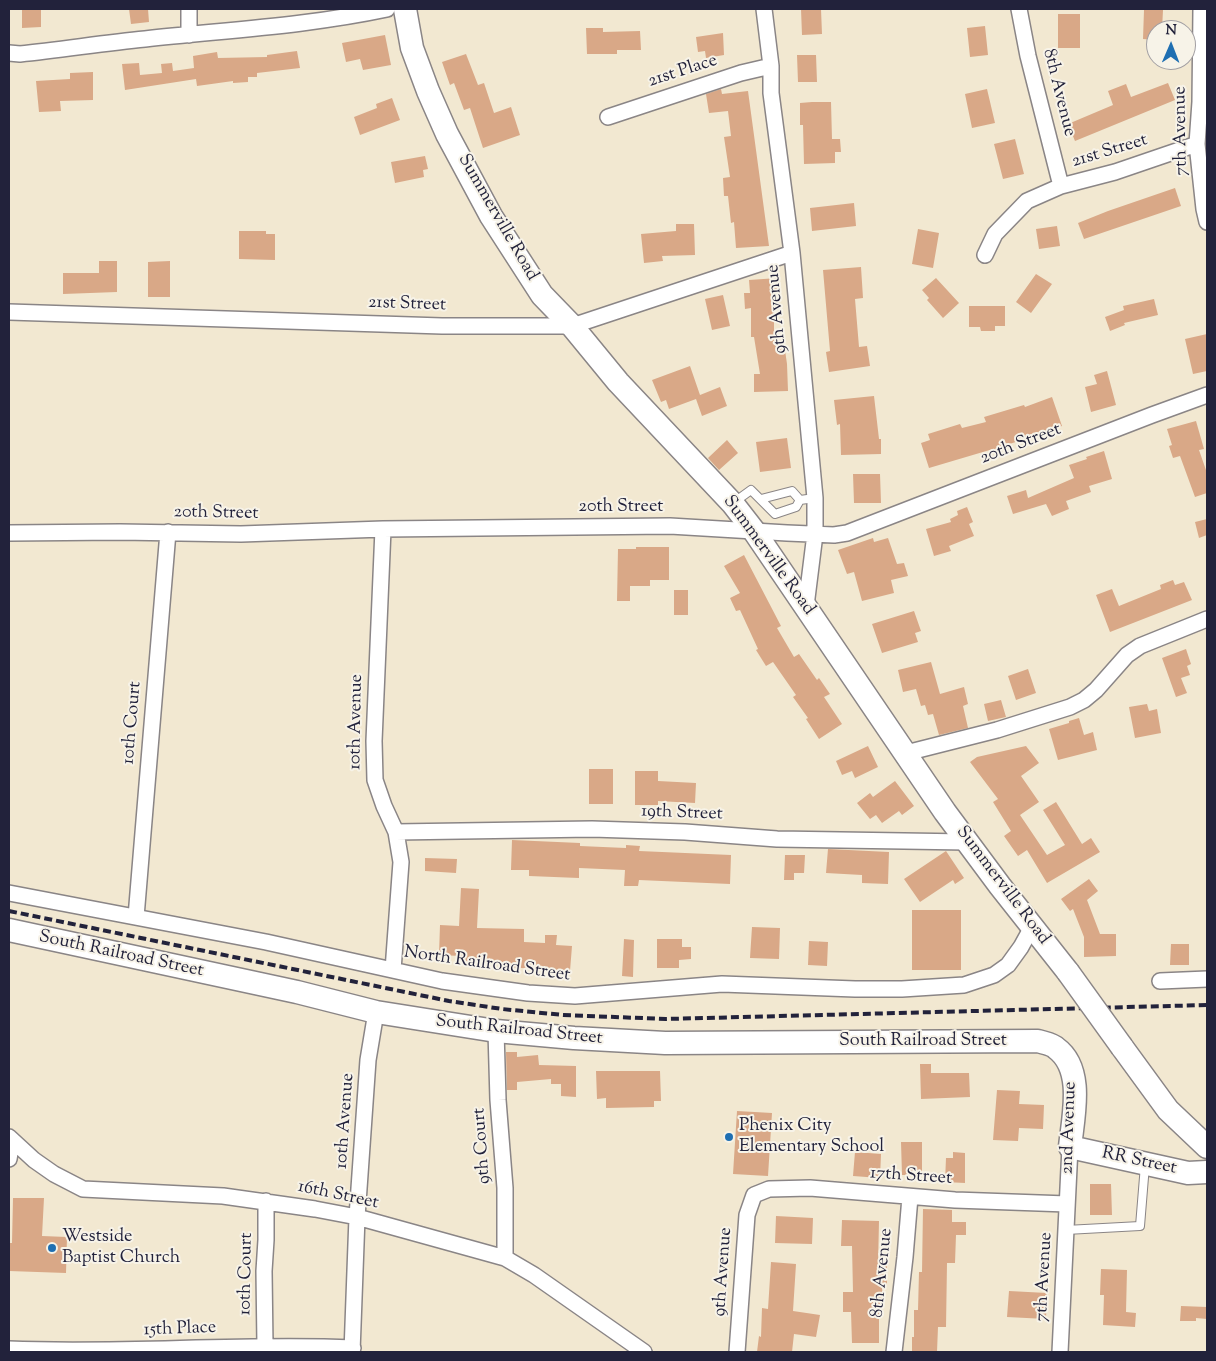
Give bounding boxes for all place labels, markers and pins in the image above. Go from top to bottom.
place label: Phenix City Elementary School [739,1116,884,1158]
marker: Phenix City Elementary School [723,1131,735,1143]
place label: Westside Baptist Church [62,1227,180,1270]
marker: Westside Baptist Church [46,1242,58,1254]

